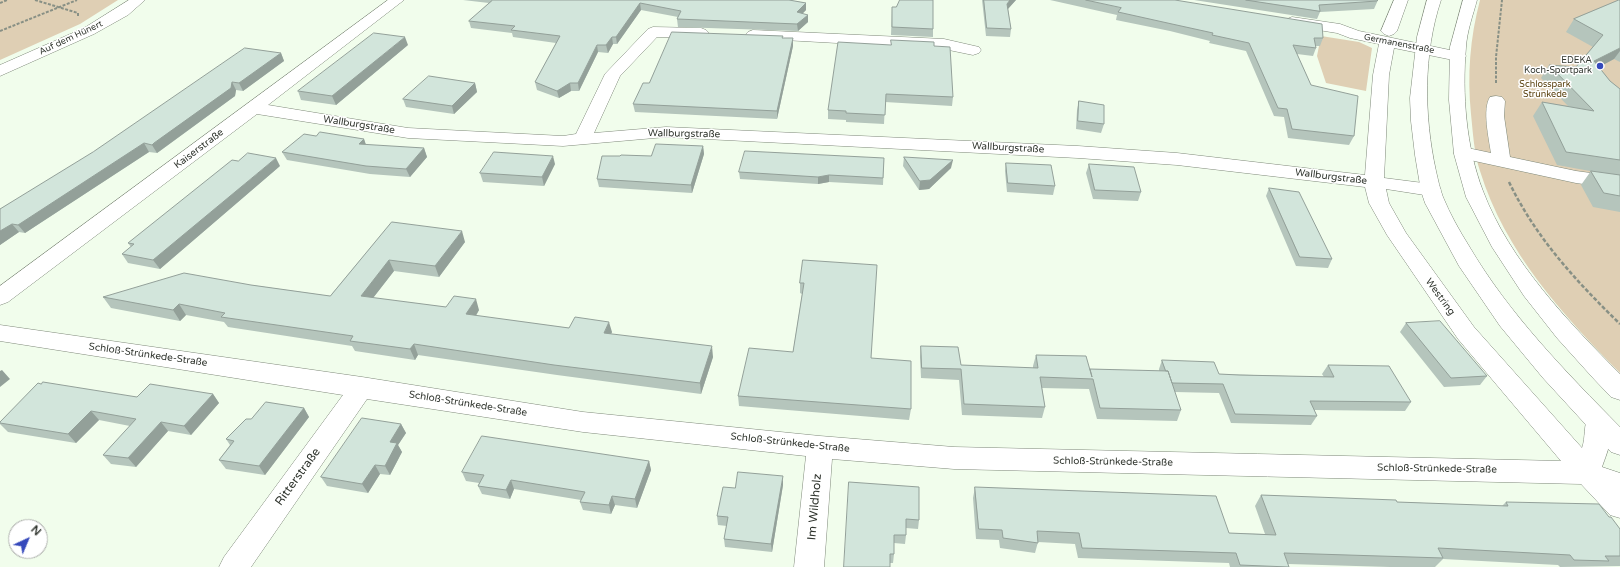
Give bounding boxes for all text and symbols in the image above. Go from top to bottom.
street label: Auf dem Hünert [38,19,104,57]
street label: Germanenstraße [1363,32,1435,56]
place label: EDEKA Koch-Sportpark [1524,56,1592,77]
marker: EDEKA Koch-Sportpark [1595,61,1605,71]
park label: Schlosspark Strünkede [1519,80,1571,101]
street label: Wallburgstraße [322,113,396,137]
street label: Kaiserstraße [172,126,226,172]
street label: Wallburgstraße [648,127,720,141]
street label: Wallburgstraße [972,140,1044,156]
street label: Wallburgstraße [1294,167,1368,187]
street label: Westring [1423,276,1457,318]
street label: Schloß-Strünkede-Straße [88,341,208,369]
street label: Schloß-Strünkede-Straße [408,389,528,419]
street label: Schloß-Strünkede-Straße [730,431,850,455]
street label: Ritterstraße [272,445,324,509]
street label: Schloß-Strünkede-Straße [1053,455,1173,469]
street label: Schloß-Strünkede-Straße [1377,462,1497,476]
street label: Im Wildholz [805,473,825,541]
north arrow [8,519,48,559]
text: N [28,523,44,538]

